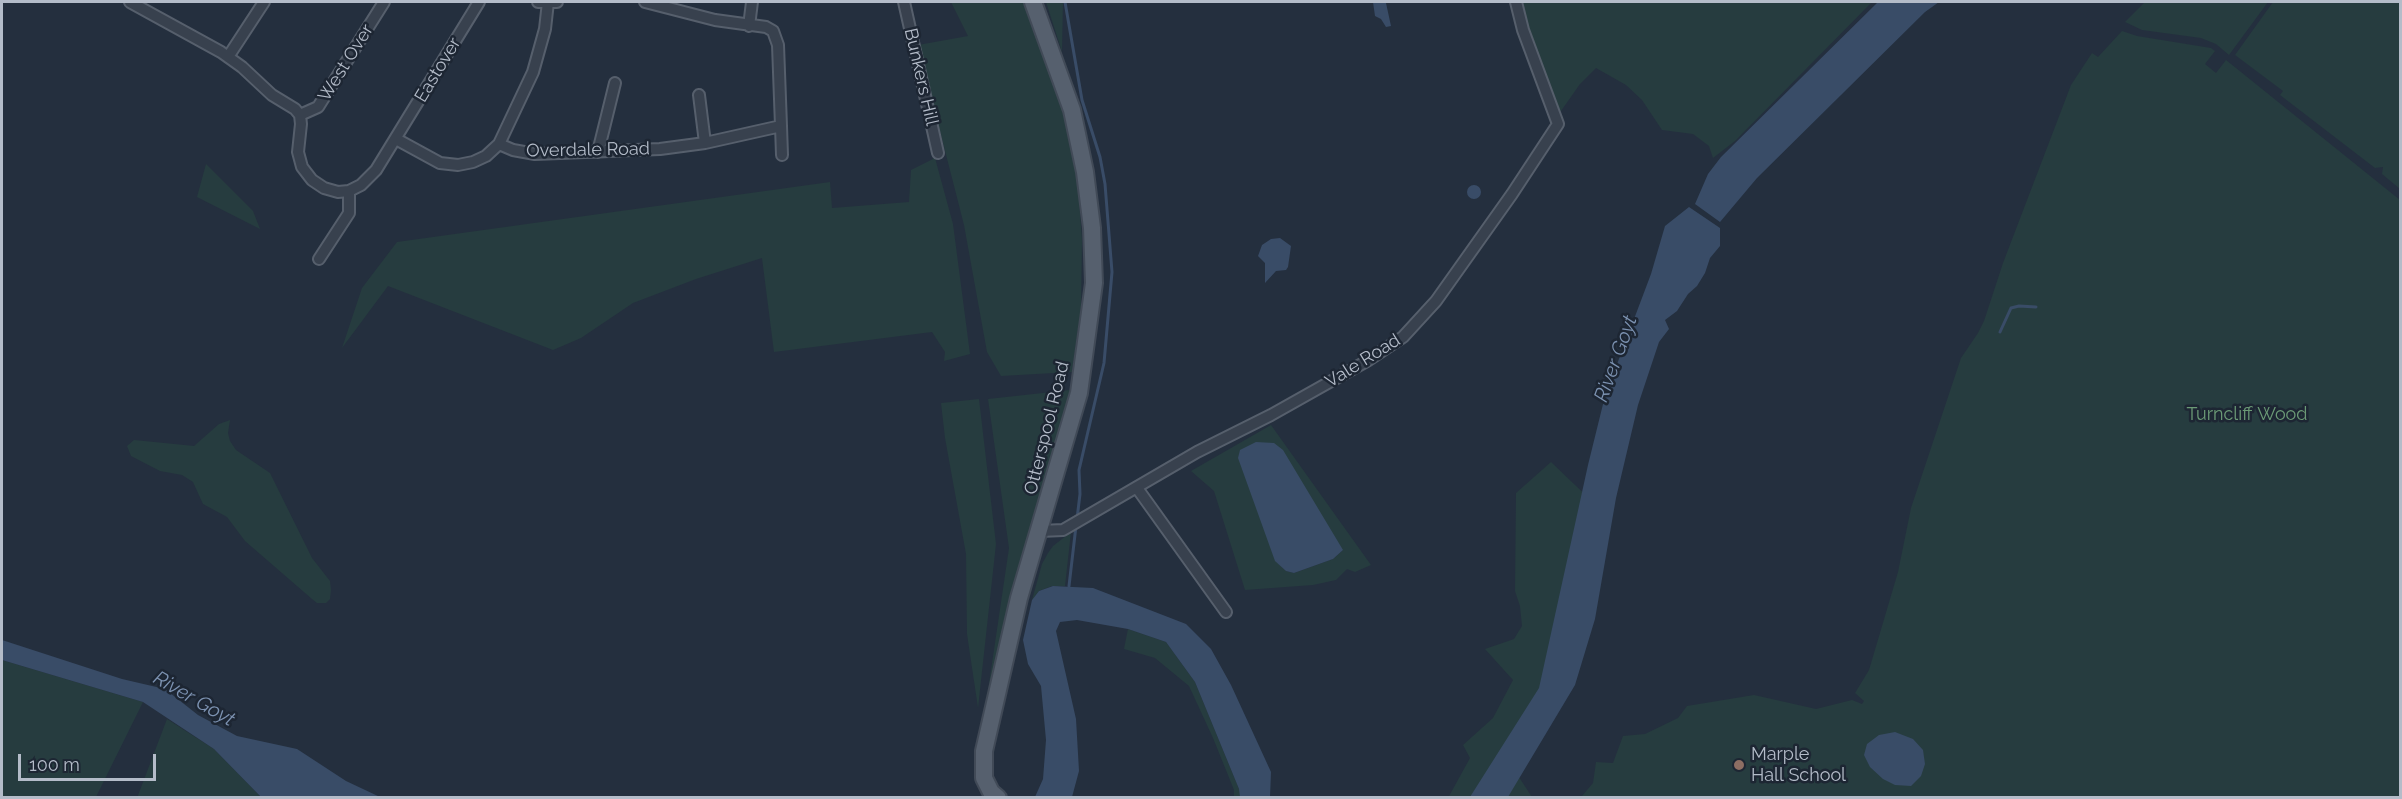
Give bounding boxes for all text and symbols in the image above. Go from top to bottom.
street label: West Over [314,20,378,106]
street label: Bunkers Hill [899,26,943,128]
street label: Eastover [410,34,466,106]
street label: Overdale Road [526,138,650,162]
water label: River Goyt [1589,313,1643,405]
street label: Vale Road [1322,329,1404,393]
street label: Otterspool Road [1020,359,1074,497]
park label: Turncliff Wood [2187,404,2307,426]
water label: River Goyt [149,666,239,732]
scale bar [21,742,159,780]
place label: Marple Hall School [1751,744,1846,786]
text: 100 m [29,754,80,775]
marker: Marple Hall School [1732,758,1746,772]

